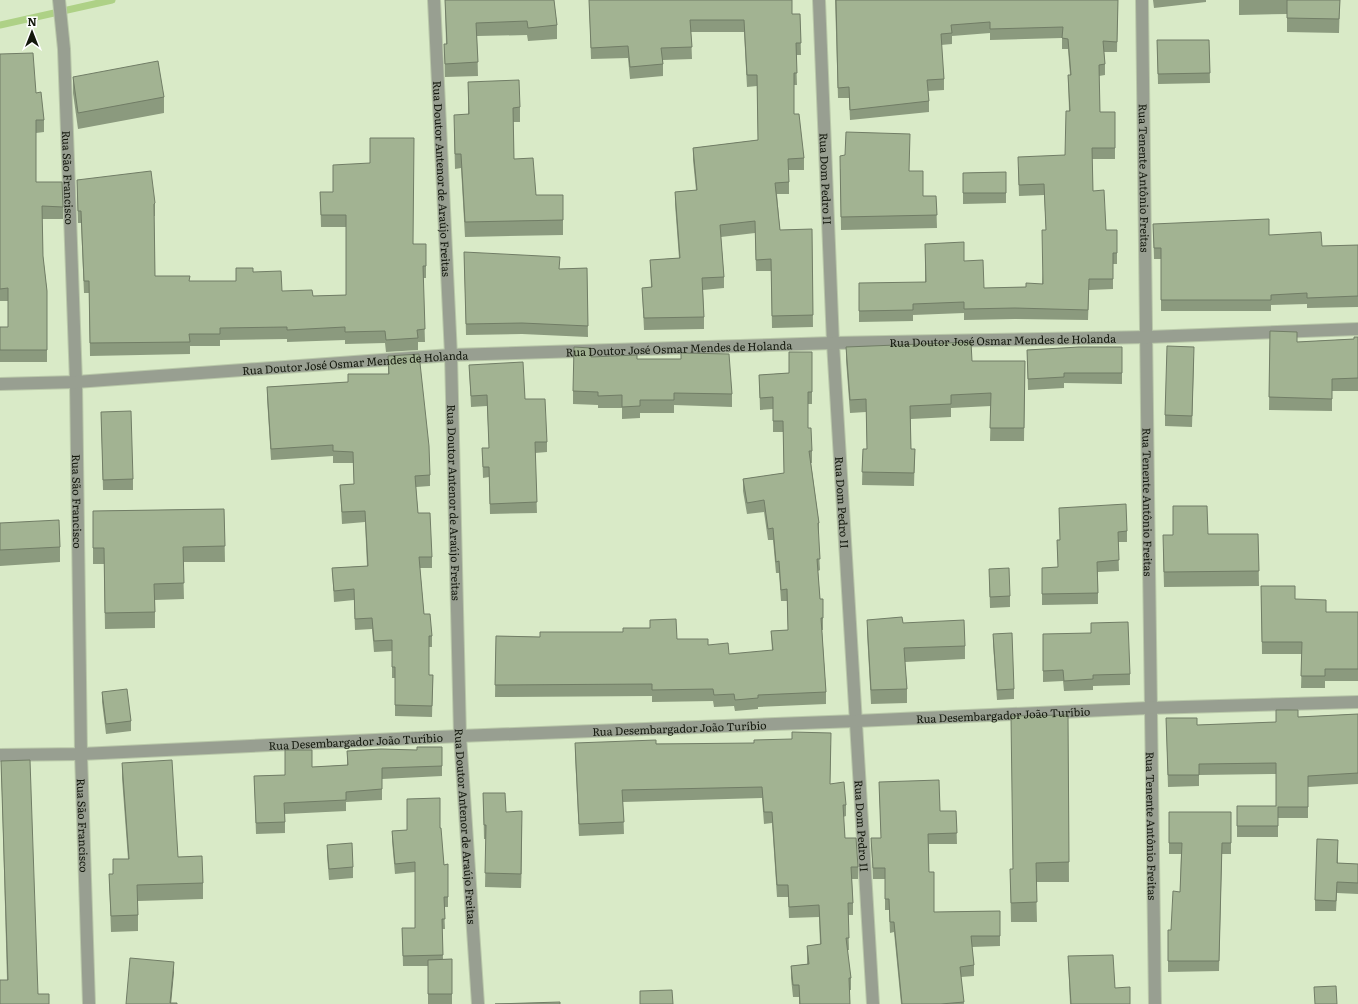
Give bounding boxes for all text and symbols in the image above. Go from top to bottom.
north arrow [12,12,52,52]
text: N [27,13,37,29]
street label: Rua Doutor Antenor de Araújo Freitas [430,80,455,277]
street label: Rua Tenente Antônio Freitas [1136,104,1154,252]
street label: Rua São Francisco [59,130,78,225]
street label: Rua Dom Pedro II [816,133,836,225]
street label: Rua Doutor José Osmar Mendes de Holanda [889,330,1116,350]
street label: Rua Doutor José Osmar Mendes de Holanda [565,336,793,359]
street label: Rua Doutor José Osmar Mendes de Holanda [242,346,469,378]
street label: Rua Doutor Antenor de Araújo Freitas [444,404,465,601]
street label: Rua Tenente Antônio Freitas [1139,428,1157,576]
street label: Rua São Francisco [69,454,86,549]
street label: Rua Dom Pedro II [832,456,853,549]
street label: Rua Desembargador João Turíbio [916,703,1091,726]
street label: Rua Desembargador João Turíbio [592,716,767,739]
street label: Rua Doutor Antenor de Araújo Freitas [452,728,481,925]
street label: Rua Desembargador João Turíbio [268,729,443,753]
street label: Rua Tenente Antônio Freitas [1143,751,1161,900]
street label: Rua São Francisco [74,778,93,873]
street label: Rua Dom Pedro II [851,779,873,872]

